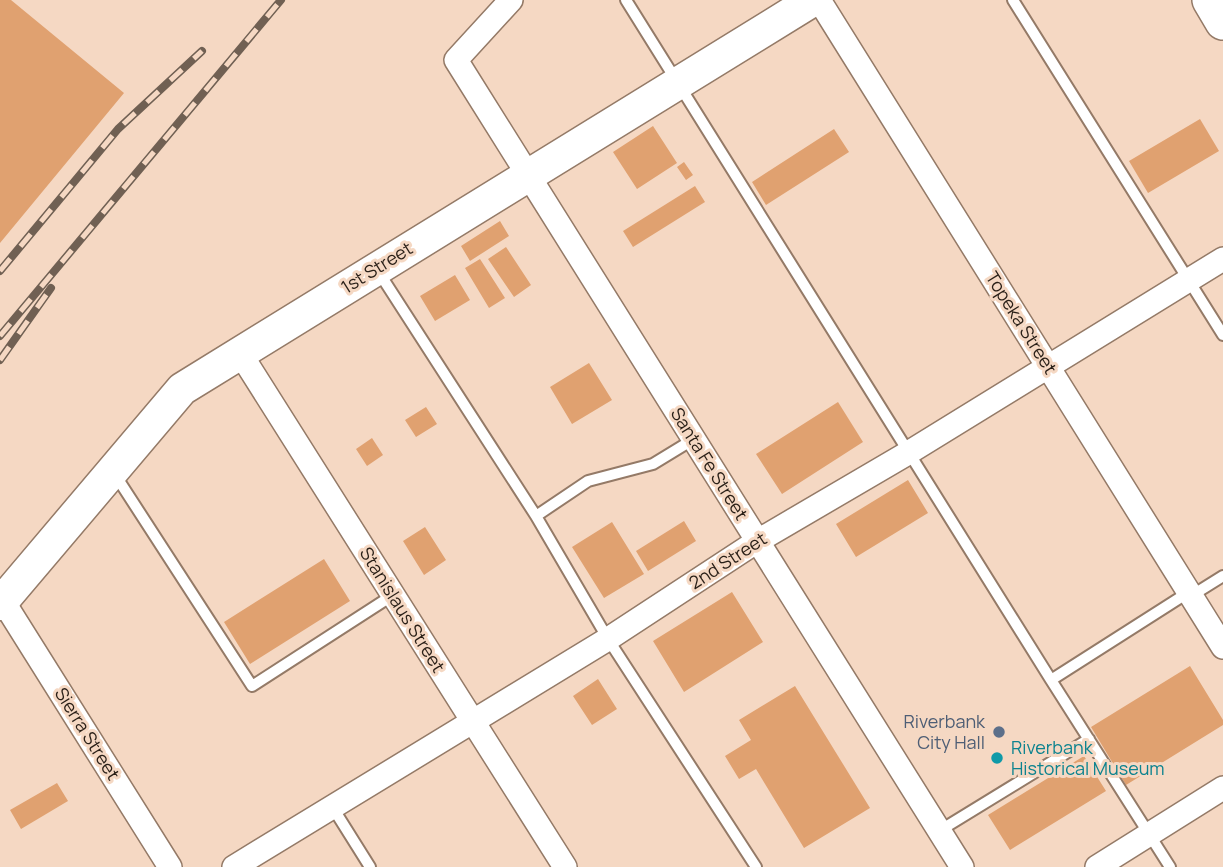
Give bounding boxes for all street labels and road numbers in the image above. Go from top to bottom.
street label: 1st Street [336,236,417,299]
street label: Topeka Street [981,267,1063,378]
street label: Santa Fe Street [666,403,754,524]
street label: 2nd Street [684,526,771,594]
street label: Stanislaus Street [355,542,451,677]
street label: Sierra Street [50,683,126,784]

